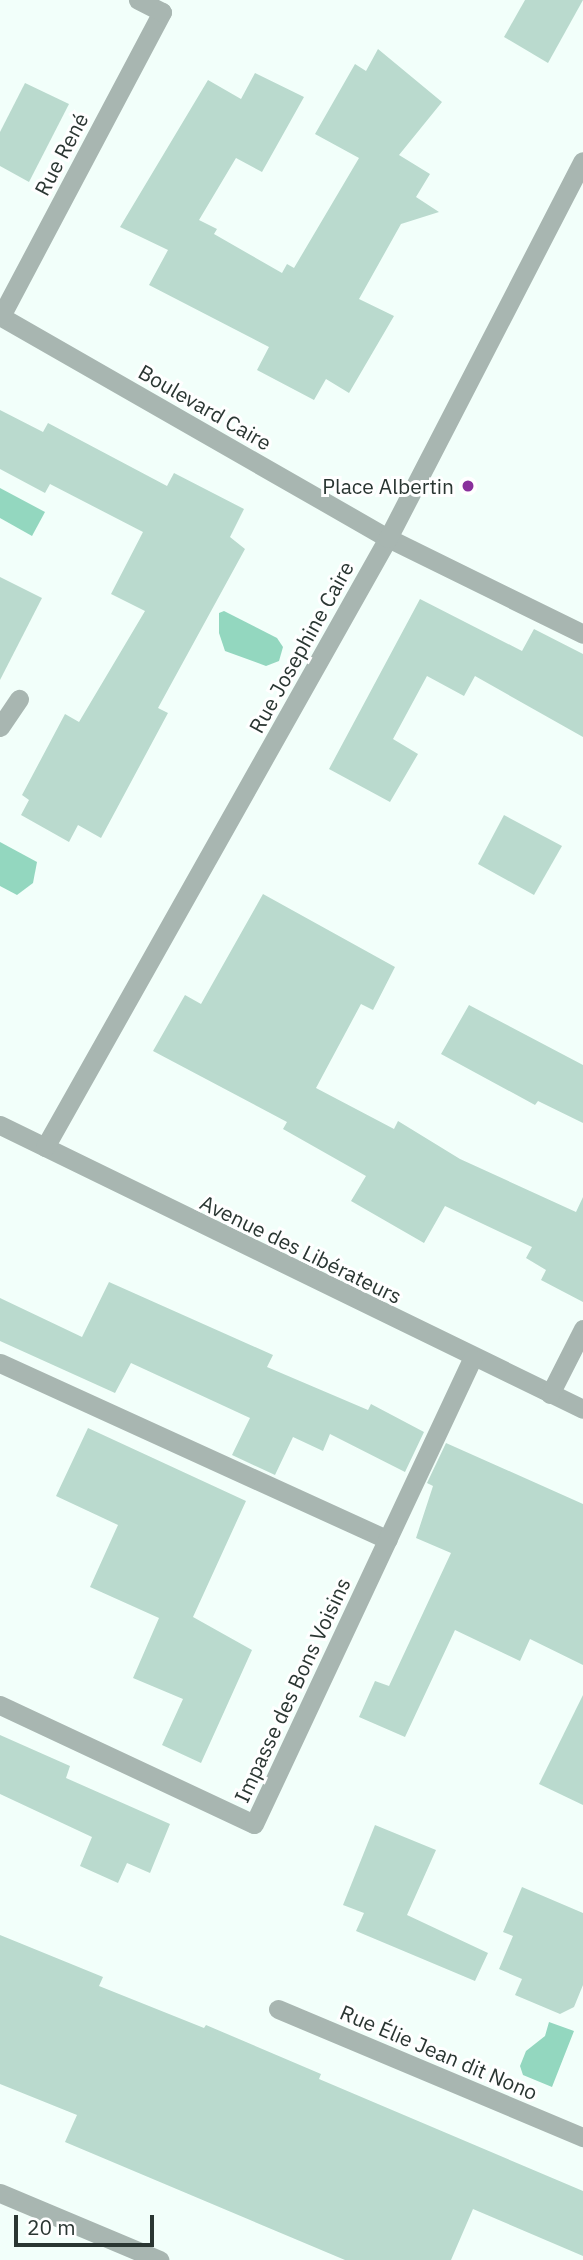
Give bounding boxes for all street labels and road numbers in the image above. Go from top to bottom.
street label: Rue René [29,108,93,200]
street label: Boulevard Caire [134,359,276,455]
street label: Rue Josephine Caire [243,557,359,737]
street label: Avenue des Libérateurs [196,1189,406,1309]
street label: Impasse des Bons Voisins [229,1574,355,1806]
street label: Rue Élie Jean dit Nono [337,1999,541,2105]

